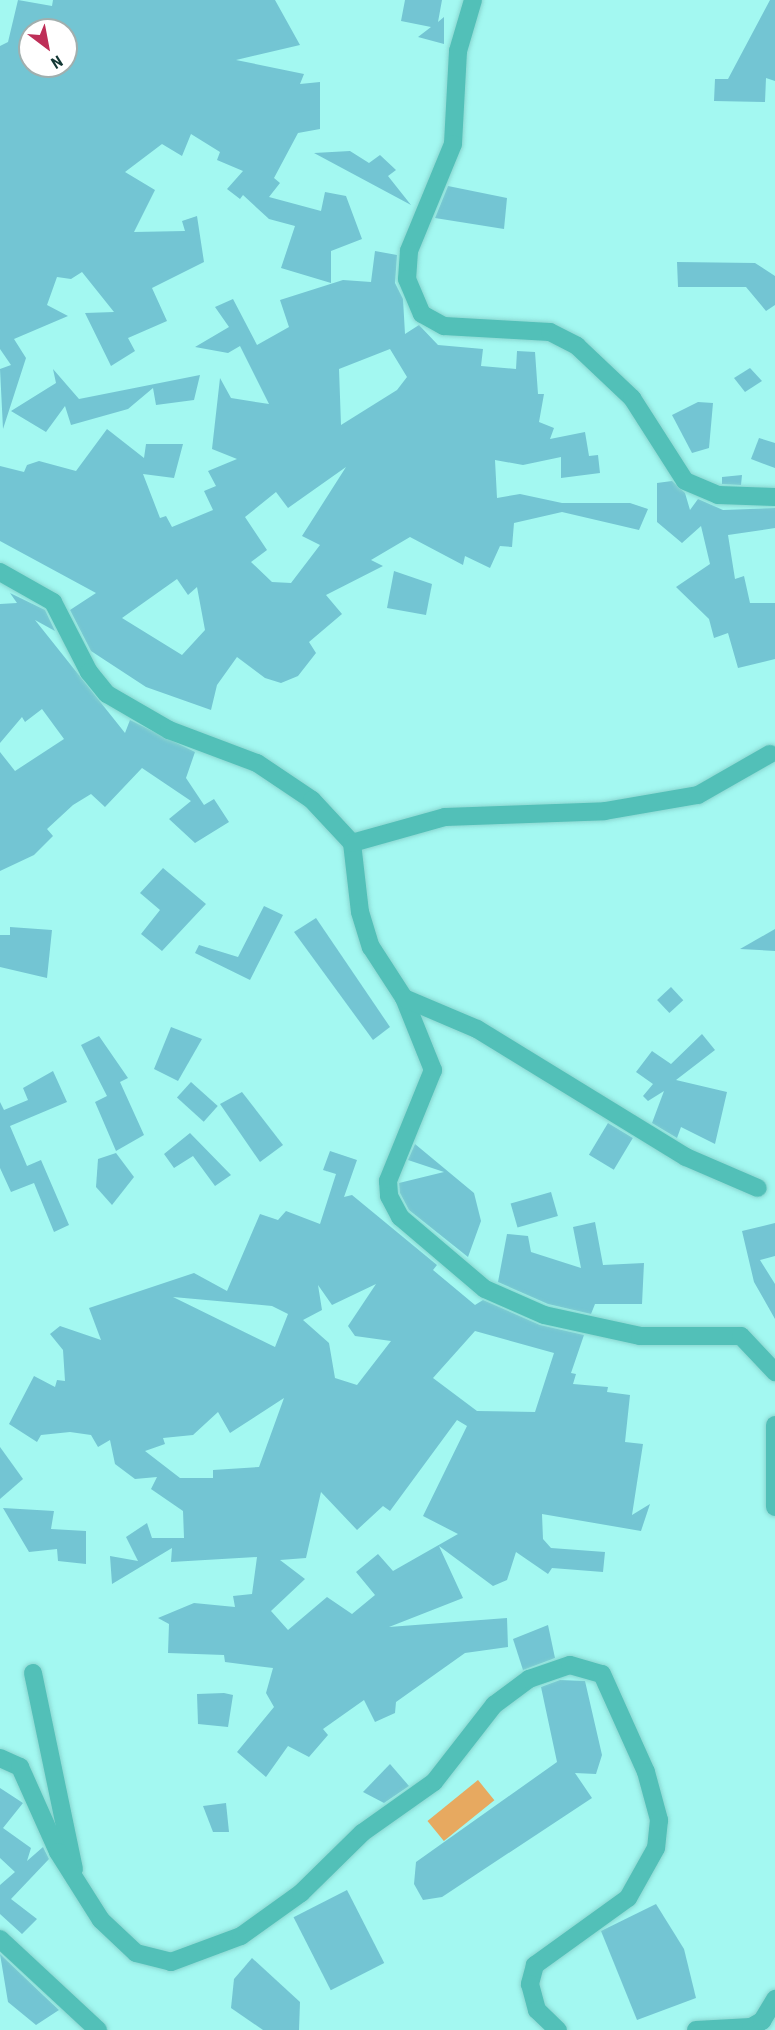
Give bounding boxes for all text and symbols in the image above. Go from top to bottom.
north arrow [18,18,78,78]
text: N [48,51,66,73]

